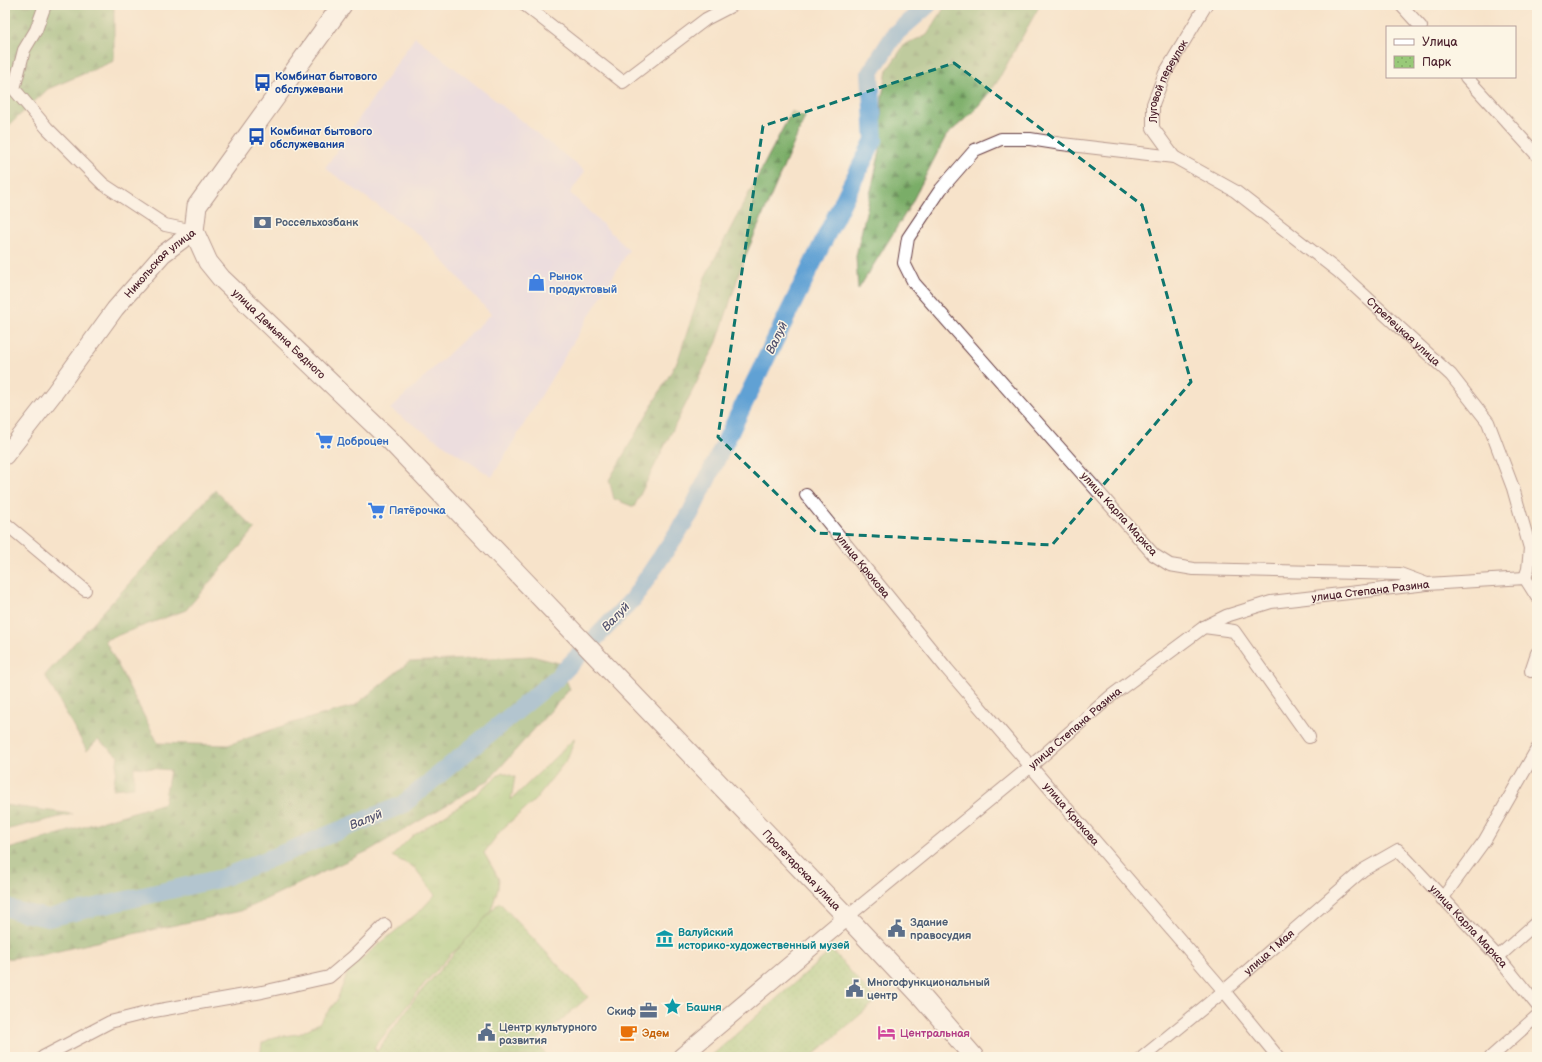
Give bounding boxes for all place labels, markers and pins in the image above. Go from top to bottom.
place label: Комбинат бытового обслужевани [275,70,377,96]
bus stop icon: Комбинат бытового обслужевани [252,72,272,92]
place label: Комбинат бытового обслужевания [270,125,372,151]
bus stop icon: Комбинат бытового обслужевания [247,127,267,147]
bank icon: Россельхозбанк [252,212,272,232]
place label: Россельхозбанк [275,216,358,229]
place label: Рынок продуктовый [549,270,617,296]
shop icon: Рынок продуктовый [526,272,546,292]
supermarket icon: Доброцен [314,431,334,451]
place label: Доброцен [337,435,389,448]
supermarket icon: Пятёрочка [366,500,386,520]
place label: Пятёрочка [389,504,446,517]
place label: Здание правосудия [910,916,971,942]
public building icon: Здание правосудия [887,918,907,938]
place label: Валуйский историко-художественный музей [678,926,850,952]
museum icon: Валуйский историко-художественный музей [655,928,675,948]
place label: Многофункциональный центр [867,976,990,1002]
public building icon: Многофункциональный центр [844,978,864,998]
place icon: Башня [663,997,683,1017]
office icon: Скиф [639,1001,659,1021]
place label: Башня [686,1001,722,1014]
place label: Скиф [607,1005,637,1018]
place label: Центр культурного развития [499,1021,597,1047]
public building icon: Центр культурного развития [476,1023,496,1043]
cafe icon: Эдем [619,1023,639,1043]
hotel icon: Центральная [877,1023,897,1043]
place label: Эдем [642,1027,669,1040]
place label: Центральная [900,1027,970,1040]

